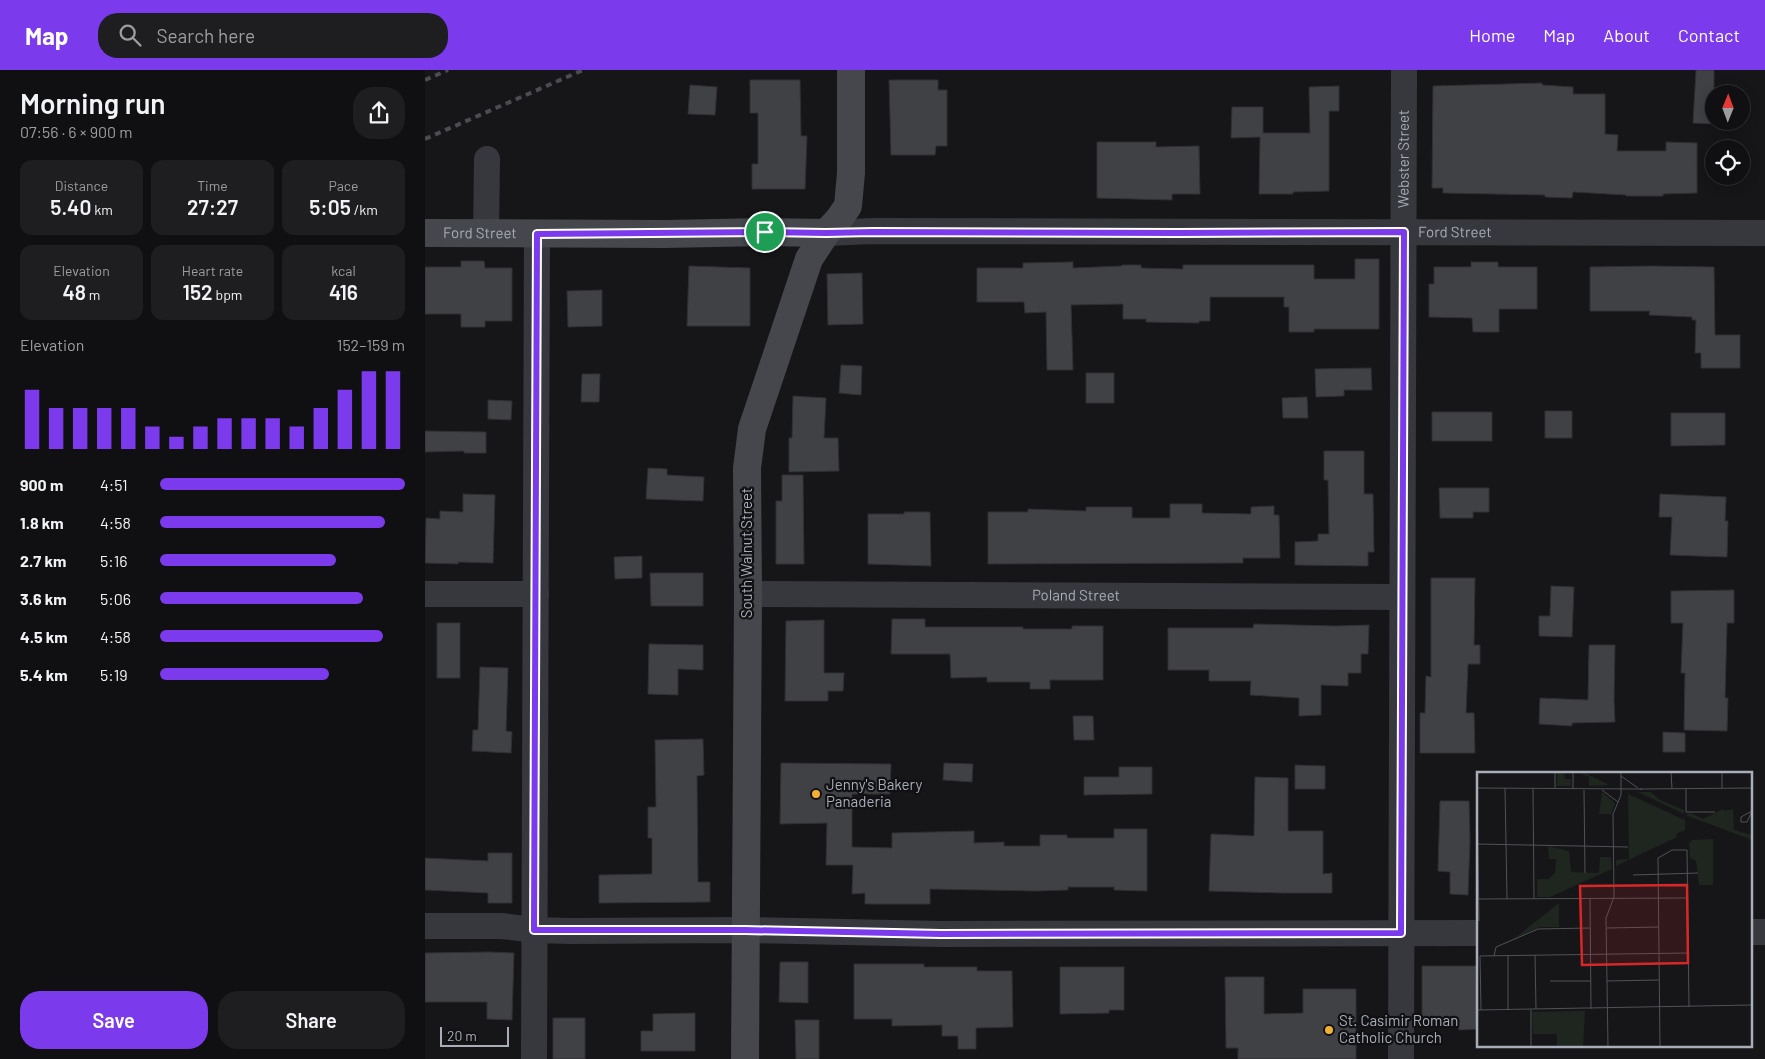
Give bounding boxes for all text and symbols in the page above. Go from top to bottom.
search box [98,13,448,58]
text: Map [25,21,68,50]
icon: search [116,21,144,49]
text: Search here [156,24,255,47]
text: Home [1469,24,1515,46]
text: Map [1543,24,1575,46]
text: About [1603,24,1650,46]
text: Contact [1678,24,1740,46]
north arrow [1705,85,1750,130]
map controls [1705,85,1750,185]
text: Morning run [20,86,166,120]
button: share [353,87,405,139]
street label: Webster Street [1394,110,1412,208]
text: 07:56 · 6 × 900 m [20,122,133,141]
button: locate [1705,140,1750,185]
text: Distance [55,177,108,194]
text: Time [197,177,228,194]
text: Pace [328,177,359,194]
text: 5.40 [50,194,91,219]
text: 27:27 [187,194,238,219]
text: 5:05 [309,194,351,219]
text: km [91,201,113,218]
text: /km [351,201,378,218]
pin [744,211,786,253]
icon: arrive [751,218,779,246]
street label: Ford Street [1418,222,1492,240]
street label: Ford Street [443,223,517,241]
text: Elevation [53,262,110,279]
text: Heart rate [182,262,243,279]
text: kcal [331,262,356,279]
text: 48 [63,279,86,304]
text: 152 [183,279,213,304]
text: 416 [329,279,358,304]
text: m [86,286,100,303]
text: bpm [213,286,242,303]
text: Elevation [20,335,84,354]
text: 152–159 m [337,335,405,354]
text: 900 m [20,475,63,494]
text: 4:51 [100,475,128,494]
street label: South Walnut Street [737,488,755,618]
text: 1.8 km [20,513,64,532]
text: 4:58 [100,513,131,532]
text: 2.7 km [20,551,66,570]
text: 5:16 [100,551,128,570]
street label: Poland Street [1032,585,1120,604]
text: 3.6 km [20,589,67,608]
text: 5:06 [100,589,131,608]
text: 4.5 km [20,627,68,646]
text: 4:58 [100,627,131,646]
text: 5.4 km [20,665,68,684]
text: 5:19 [100,665,128,684]
inset map [1477,772,1753,1046]
place label: Jenny's Bakery Panaderia [826,775,922,810]
marker: Jenny's Bakery Panaderia [810,788,822,800]
button: Save [20,991,208,1049]
button: Share [218,991,405,1049]
place label: St. Casimir Roman Catholic Church [1339,1011,1458,1046]
scale bar [440,1024,509,1047]
marker: St. Casimir Roman Catholic Church [1323,1024,1335,1036]
text: 20 m [447,1027,477,1044]

